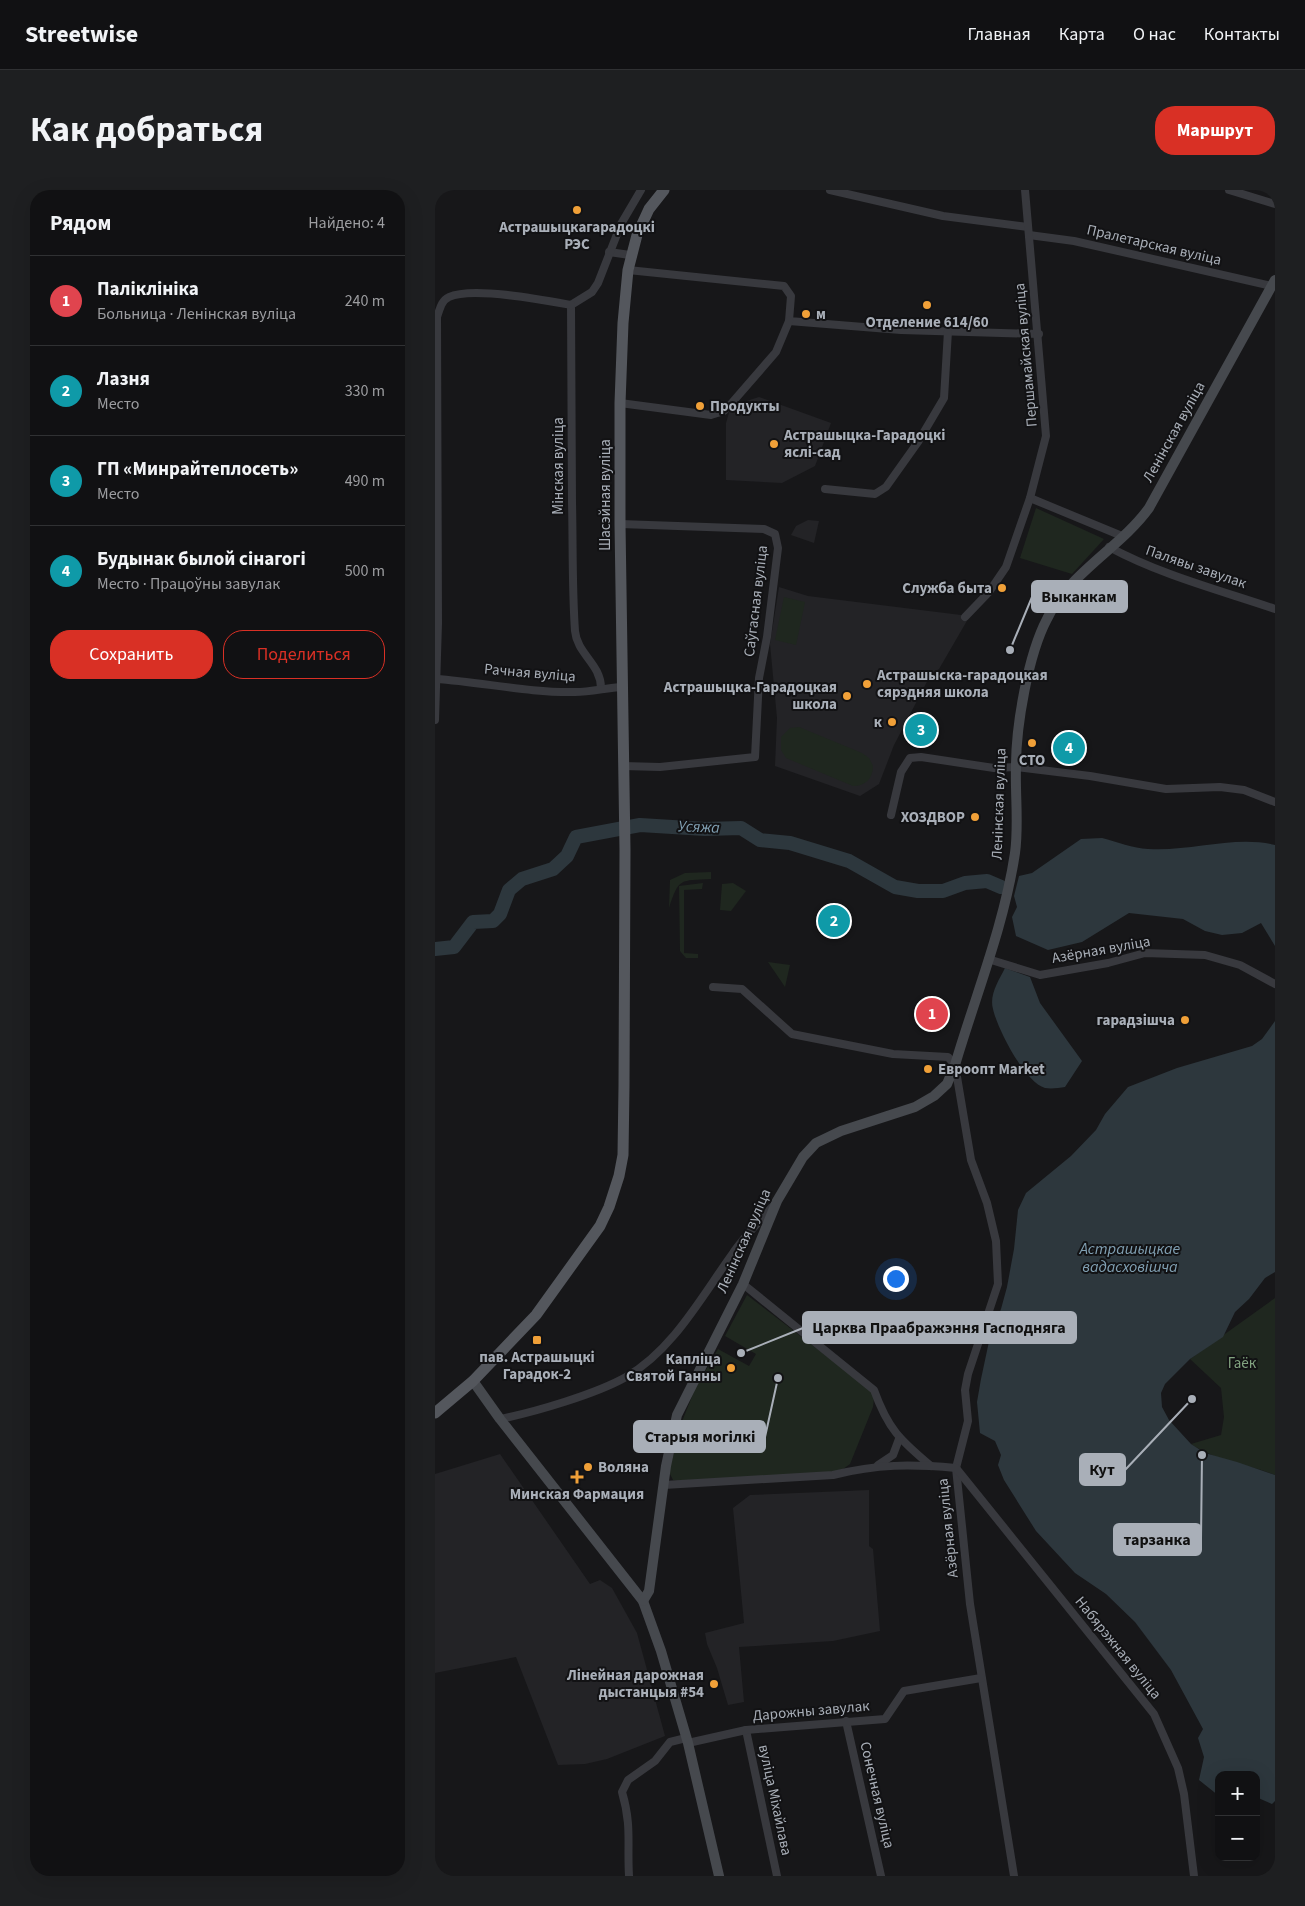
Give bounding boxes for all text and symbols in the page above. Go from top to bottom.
text: Streetwise [25,17,138,52]
text: Главная [968,22,1031,47]
text: Карта [1059,22,1105,47]
text: О нас [1133,22,1176,47]
text: Контакты [1204,22,1280,47]
text: Как добраться [30,105,263,155]
button: Маршрут [1155,106,1275,155]
marker: Астрашыцкагарадоцкі РЭС [571,204,583,216]
text: Рядом [50,208,111,238]
text: Найдено: 4 [308,212,385,234]
place label: Астрашыцкагарадоцкі РЭС [498,217,655,255]
street label: Пралетарская вуліца [1085,219,1223,271]
text: Паліклініка [97,276,199,303]
street label: Першамайская вуліца [1009,282,1043,428]
text: 1 [62,290,70,312]
text: 240 m [345,290,385,312]
marker: Отделение 614/60 [921,299,933,311]
text: Больница · Ленінская вуліца [97,303,296,325]
place label: м [816,304,826,325]
marker: м [800,308,812,320]
place label: Отделение 614/60 [865,312,989,333]
text: Лазня [97,366,150,393]
street label: Ленінская вуліца [1138,378,1210,486]
text: 2 [62,380,70,402]
text: 330 m [345,380,385,402]
text: Место [97,393,140,415]
place label: Продукты [710,396,780,417]
marker: Продукты [694,400,706,412]
street label: Мінская вуліца [548,417,569,515]
place label: Астрашыцка-Гарадоцкі яслі-сад [783,425,945,463]
marker: Астрашыцка-Гарадоцкі яслі-сад [768,438,780,450]
street label: Шасэйная вуліца [595,439,616,551]
text: ГП «Минрайтеплосеть» [97,456,298,483]
text: 3 [62,470,70,492]
text: 490 m [345,470,385,492]
text: Место [97,483,140,505]
street label: Палявы завулак [1143,540,1250,594]
street label: Саўгасная вуліца [739,544,773,658]
text: Будынак былой сінагогі [97,546,306,573]
text: 4 [62,560,70,582]
text: 500 m [345,560,385,582]
text: Место · Працоўны завулак [97,573,280,595]
place label: Служба быта [902,578,992,599]
callout: Выканкам [1032,581,1127,612]
marker: Служба быта [996,582,1008,594]
text: Выканкам [1041,586,1117,608]
button: Сохранить [50,630,213,679]
button: Поделиться [223,630,385,679]
street label: Рачная вуліца [483,659,577,687]
place label: Астрашыска-гарадоцкая сярэдняя школа [876,665,1048,703]
place label: Астрашыцка-Гарадоцкая школа [663,677,837,715]
marker: Астрашыска-гарадоцкая сярэдняя школа [861,678,873,690]
marker: Астрашыцка-Гарадоцкая школа [841,690,853,702]
pin: 3 [905,711,937,749]
place label: к [874,712,883,733]
marker: к [886,716,898,728]
pin: 4 [1053,729,1085,767]
marker: СТО [1026,737,1038,749]
street label: Ленінская вуліца [987,748,1011,860]
place label: СТО [1019,750,1045,771]
place label: ХОЗДВОР [901,807,965,828]
marker: ХОЗДВОР [969,811,981,823]
water label: Усяжа [678,815,721,839]
pin: 2 [818,902,850,940]
street label: Азёрная вуліца [1050,931,1152,969]
pin: 1 [916,995,948,1033]
place label: гарадзішча [1097,1010,1175,1031]
marker: гарадзішча [1179,1014,1191,1026]
place label: Евроопт Market [938,1059,1045,1080]
marker: Евроопт Market [922,1063,934,1075]
street label: Ленінская вуліца [712,1186,776,1296]
water label: Астрашыцкае вадасховішча [1079,1238,1181,1278]
your location [883,1266,909,1292]
callout: Царква Праабражэння Гасподняга [803,1312,1076,1343]
text: Царква Праабражэння Гасподняга [812,1317,1066,1339]
marker: пав. Астрашыцкі Гарадок-2 [531,1334,543,1346]
place label: пав. Астрашыцкі Гарадок-2 [479,1347,595,1385]
place label: Капліца Святой Ганны [626,1349,721,1387]
park label: Гаёк [1228,1353,1257,1374]
marker: Капліца Святой Ганны [725,1362,737,1374]
callout: Старыя могілкі [634,1421,765,1452]
text: Старыя могілкі [645,1426,755,1448]
callout: Кут [1080,1454,1125,1485]
place label: Воляна [598,1457,649,1478]
text: Кут [1089,1459,1115,1481]
marker: Воляна [582,1461,594,1473]
marker: Минская Фармация [571,1471,583,1483]
street label: Азёрная вуліца [932,1477,964,1579]
place label: Минская Фармация [510,1484,644,1505]
callout: тарзанка [1114,1524,1201,1555]
text: тарзанка [1123,1529,1191,1551]
street label: Набярэжная вуліца [1070,1592,1166,1704]
place label: Лінейная дарожная дыстанцыя #54 [566,1665,704,1703]
marker: Лінейная дарожная дыстанцыя #54 [708,1678,720,1690]
street label: Дарожны завулак [752,1695,871,1727]
street label: Сонечная вуліца [855,1740,899,1850]
street label: вуліца Міхайлава [753,1743,797,1857]
map controls [1215,1771,1260,1861]
button: + [1215,1771,1260,1816]
button: − [1215,1816,1260,1861]

